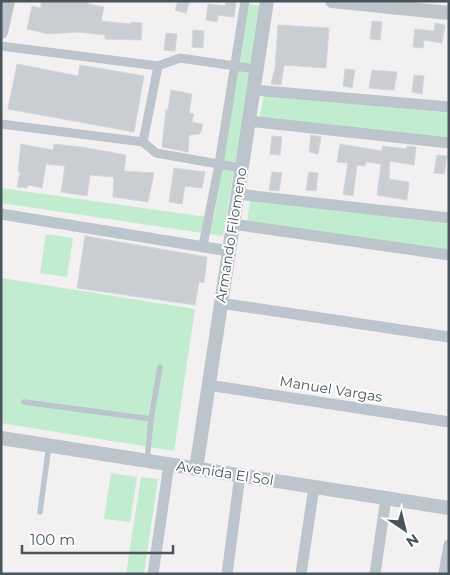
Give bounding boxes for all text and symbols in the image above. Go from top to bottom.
street label: Armando Filomeno [211,166,251,304]
street label: Manuel Vargas [278,372,384,406]
street label: Avenida El Sol [175,456,275,490]
north arrow [380,505,430,555]
scale bar [22,522,174,554]
text: 100 m [30,530,75,549]
text: N [403,530,422,551]

